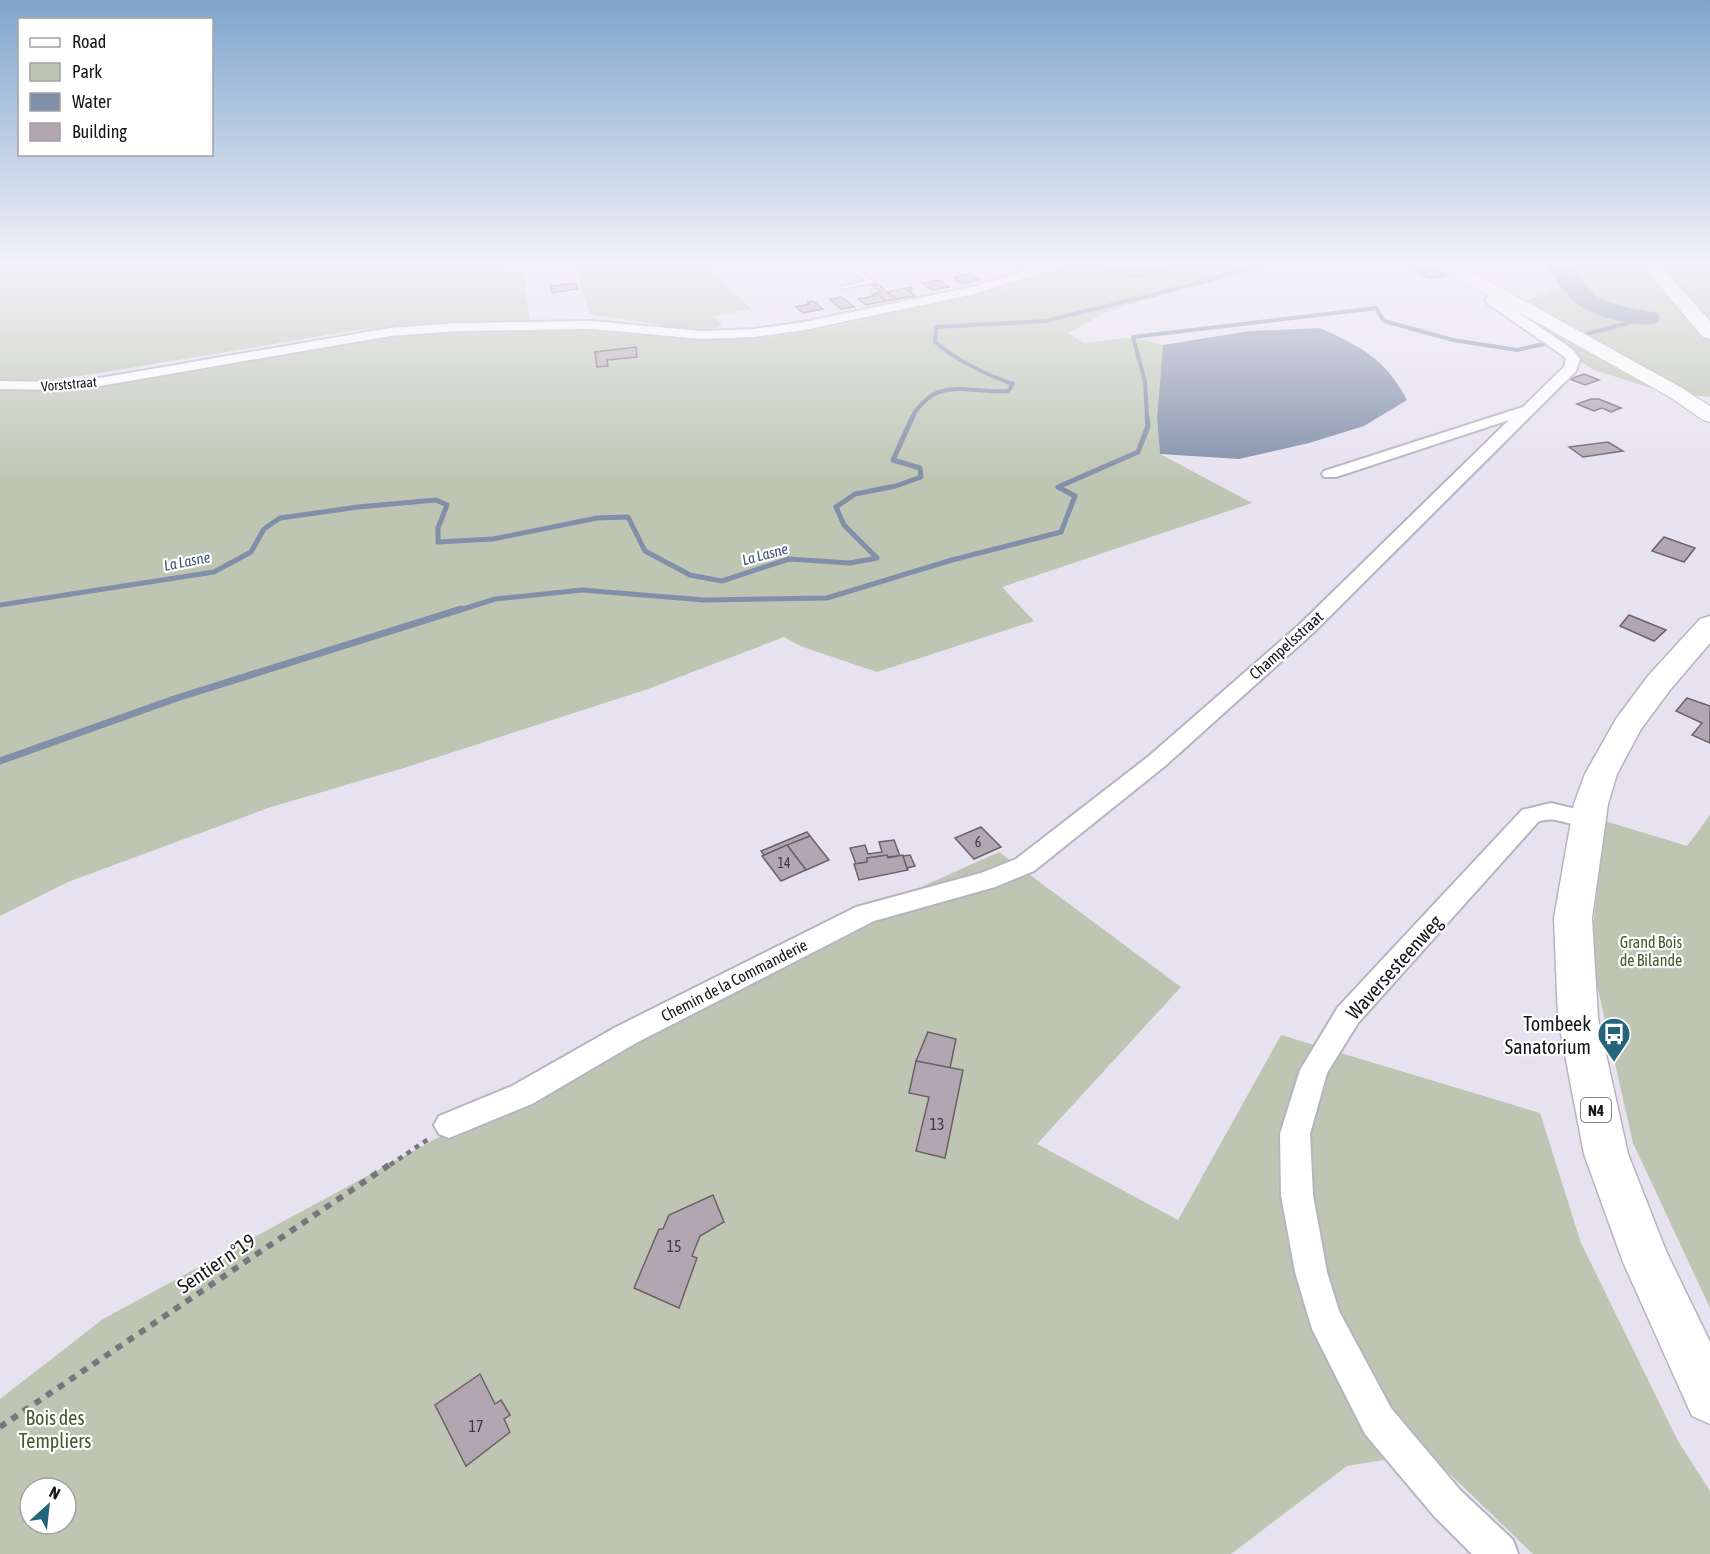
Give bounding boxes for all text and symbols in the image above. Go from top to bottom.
legend [18,18,213,156]
text: Road [72,31,106,52]
text: Park [72,61,102,82]
text: Water [72,91,112,112]
text: Building [72,121,127,142]
street label: Vorststraat [40,374,98,394]
water label: La Lasne [740,540,790,568]
water label: La Lasne [162,548,212,574]
street label: Champelsstraat [1245,607,1327,683]
house number: 6 [975,834,982,850]
house number: 14 [777,855,791,871]
street label: Waversesteenweg [1341,910,1447,1024]
park label: Grand Bois de Bilande [1620,933,1682,969]
street label: Chemin de la Commanderie [658,935,810,1025]
place label: Tombeek Sanatorium [1505,1012,1591,1058]
bus stop icon: Tombeek Sanatorium [1596,1016,1632,1063]
road number: N4 [1581,1098,1611,1122]
house number: 13 [929,1115,945,1133]
street label: Sentier n°19 [173,1229,259,1297]
house number: 15 [666,1237,682,1255]
park label: Bois des Templiers [19,1406,91,1452]
house number: 17 [468,1417,484,1435]
north arrow [18,1476,78,1536]
text: N [47,1482,63,1503]

